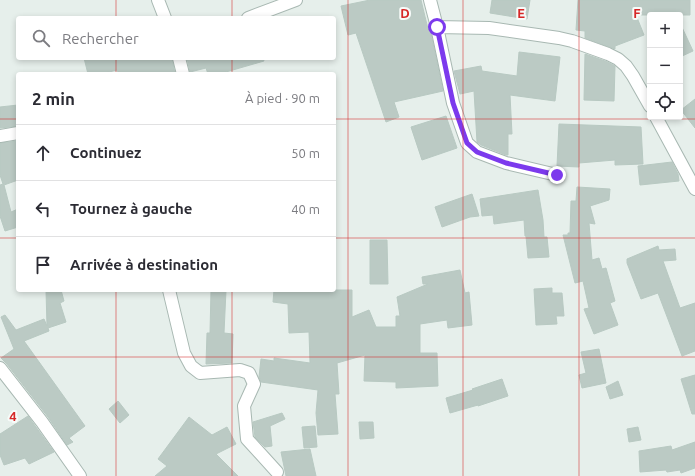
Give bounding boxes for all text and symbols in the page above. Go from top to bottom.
text: D [400,6,410,20]
text: E [517,6,525,20]
text: F [633,6,641,20]
map controls [647,12,683,120]
button: + [647,12,683,48]
search box [16,16,336,60]
route start [428,18,446,36]
icon: search [30,27,52,49]
text: Rechercher [62,30,139,47]
button: − [647,48,683,84]
button: locate [647,84,683,120]
text: 2 min [32,89,75,108]
text: À pied · 90 m [245,91,320,105]
icon: ahead [32,142,54,164]
text: Continuez [70,144,141,161]
text: 50 m [291,146,320,160]
route end [548,166,566,184]
icon: left [32,198,54,220]
text: Tournez à gauche [70,200,193,217]
text: 40 m [291,202,320,216]
icon: arrive [32,254,54,276]
text: Arrivée à destination [70,256,218,273]
text: 4 [9,409,17,423]

